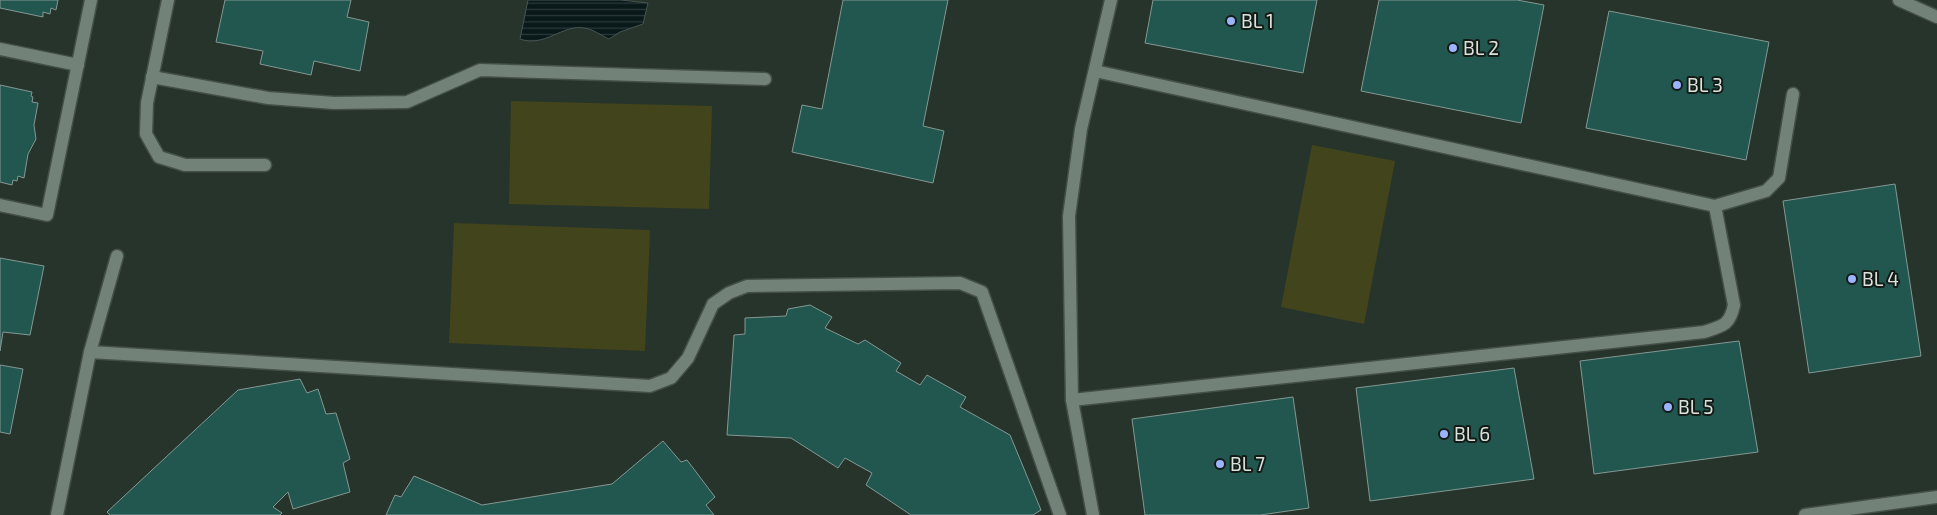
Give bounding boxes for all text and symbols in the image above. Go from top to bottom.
place label: BL 1 [1241,9,1274,32]
marker: BL 1 [1225,15,1237,27]
place label: BL 2 [1463,36,1499,59]
marker: BL 2 [1447,42,1459,54]
place label: BL 3 [1687,73,1723,96]
marker: BL 3 [1671,79,1683,91]
place label: BL 4 [1862,267,1899,290]
marker: BL 4 [1846,273,1858,285]
place label: BL 5 [1678,395,1714,418]
marker: BL 5 [1662,401,1674,413]
place label: BL 6 [1454,422,1490,445]
marker: BL 6 [1438,428,1450,440]
place label: BL 7 [1230,452,1265,475]
marker: BL 7 [1214,458,1226,470]

